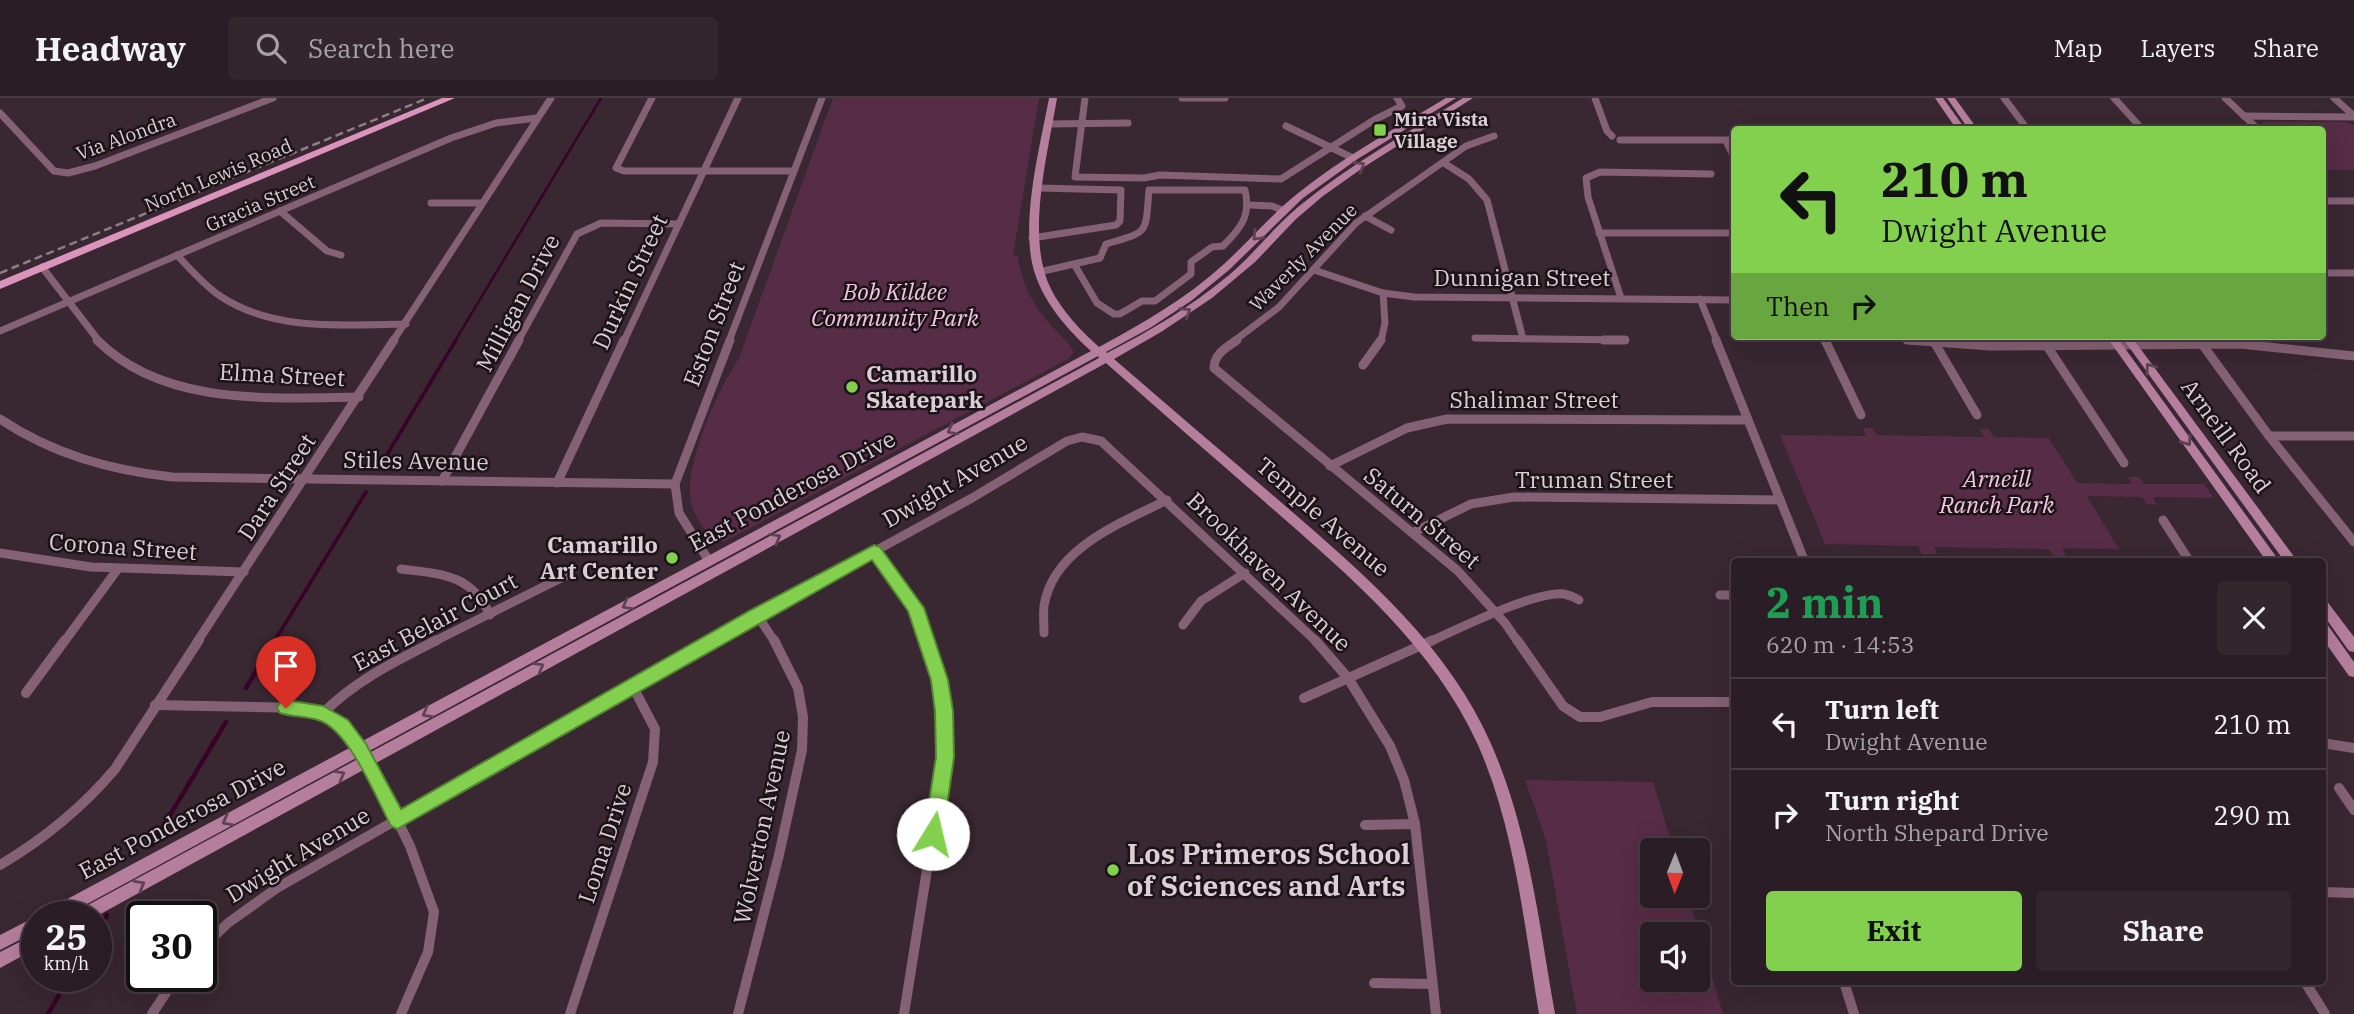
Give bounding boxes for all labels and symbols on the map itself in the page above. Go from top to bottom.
street label: Via Alondra [73,107,179,165]
place label: Mira Vista Village [1394,107,1489,153]
marker: Mira Vista Village [1372,122,1388,138]
street label: North Lewis Road [140,133,296,217]
one-way arrow [1353,162,1366,175]
street label: Gracia Street [202,169,319,237]
street label: Waverly Avenue [1244,198,1362,316]
street label: Durkin Street [585,209,674,354]
one-way arrow [1253,228,1266,241]
street label: Milligan Drive [468,229,566,376]
street label: Eston Street [675,257,751,390]
street label: Dunnigan Street [1434,262,1610,292]
park label: Bob Kildee Community Park [811,276,980,332]
one-way arrow [1179,307,1192,320]
street label: Elma Street [218,356,346,392]
place label: Camarillo Skatepark [866,358,984,414]
one-way arrow [2146,363,2159,376]
street label: Arneill Road [2175,372,2278,499]
marker: Camarillo Skatepark [844,379,860,395]
street label: Shalimar Street [1449,384,1619,414]
one-way arrow [947,422,959,435]
street label: East Ponderosa Drive [683,423,900,557]
street label: Dara Street [230,427,322,546]
street label: Dwight Avenue [877,427,1032,534]
one-way arrow [2179,433,2191,446]
street label: Stiles Avenue [343,444,489,476]
street label: Temple Avenue [1251,450,1397,583]
street label: Saturn Street [1358,460,1487,575]
park label: Arneill Ranch Park [1939,463,2055,519]
street label: Truman Street [1515,464,1673,494]
street label: Brookhaven Avenue [1181,485,1358,657]
street label: Corona Street [48,526,198,566]
place label: Camarillo Art Center [540,529,659,585]
one-way arrow [769,533,781,547]
marker: Camarillo Art Center [664,550,680,566]
street label: East Belair Court [347,565,522,677]
one-way arrow [622,597,634,610]
pin [256,636,316,708]
one-way arrow [532,661,545,675]
one-way arrow [422,705,434,718]
street label: Wolverton Avenue [726,727,796,927]
street label: East Ponderosa Drive [73,751,290,885]
one-way arrow [332,770,345,783]
street label: Loma Drive [571,779,638,907]
position arrow [896,797,970,871]
street label: Dwight Avenue [220,799,375,909]
one-way arrow [221,813,234,826]
place label: Los Primeros School of Sciences and Arts [1127,835,1410,904]
north arrow [1640,838,1710,908]
marker: Los Primeros School of Sciences and Arts [1105,862,1121,878]
one-way arrow [133,879,145,893]
speed limit sign: 30 [126,901,217,992]

